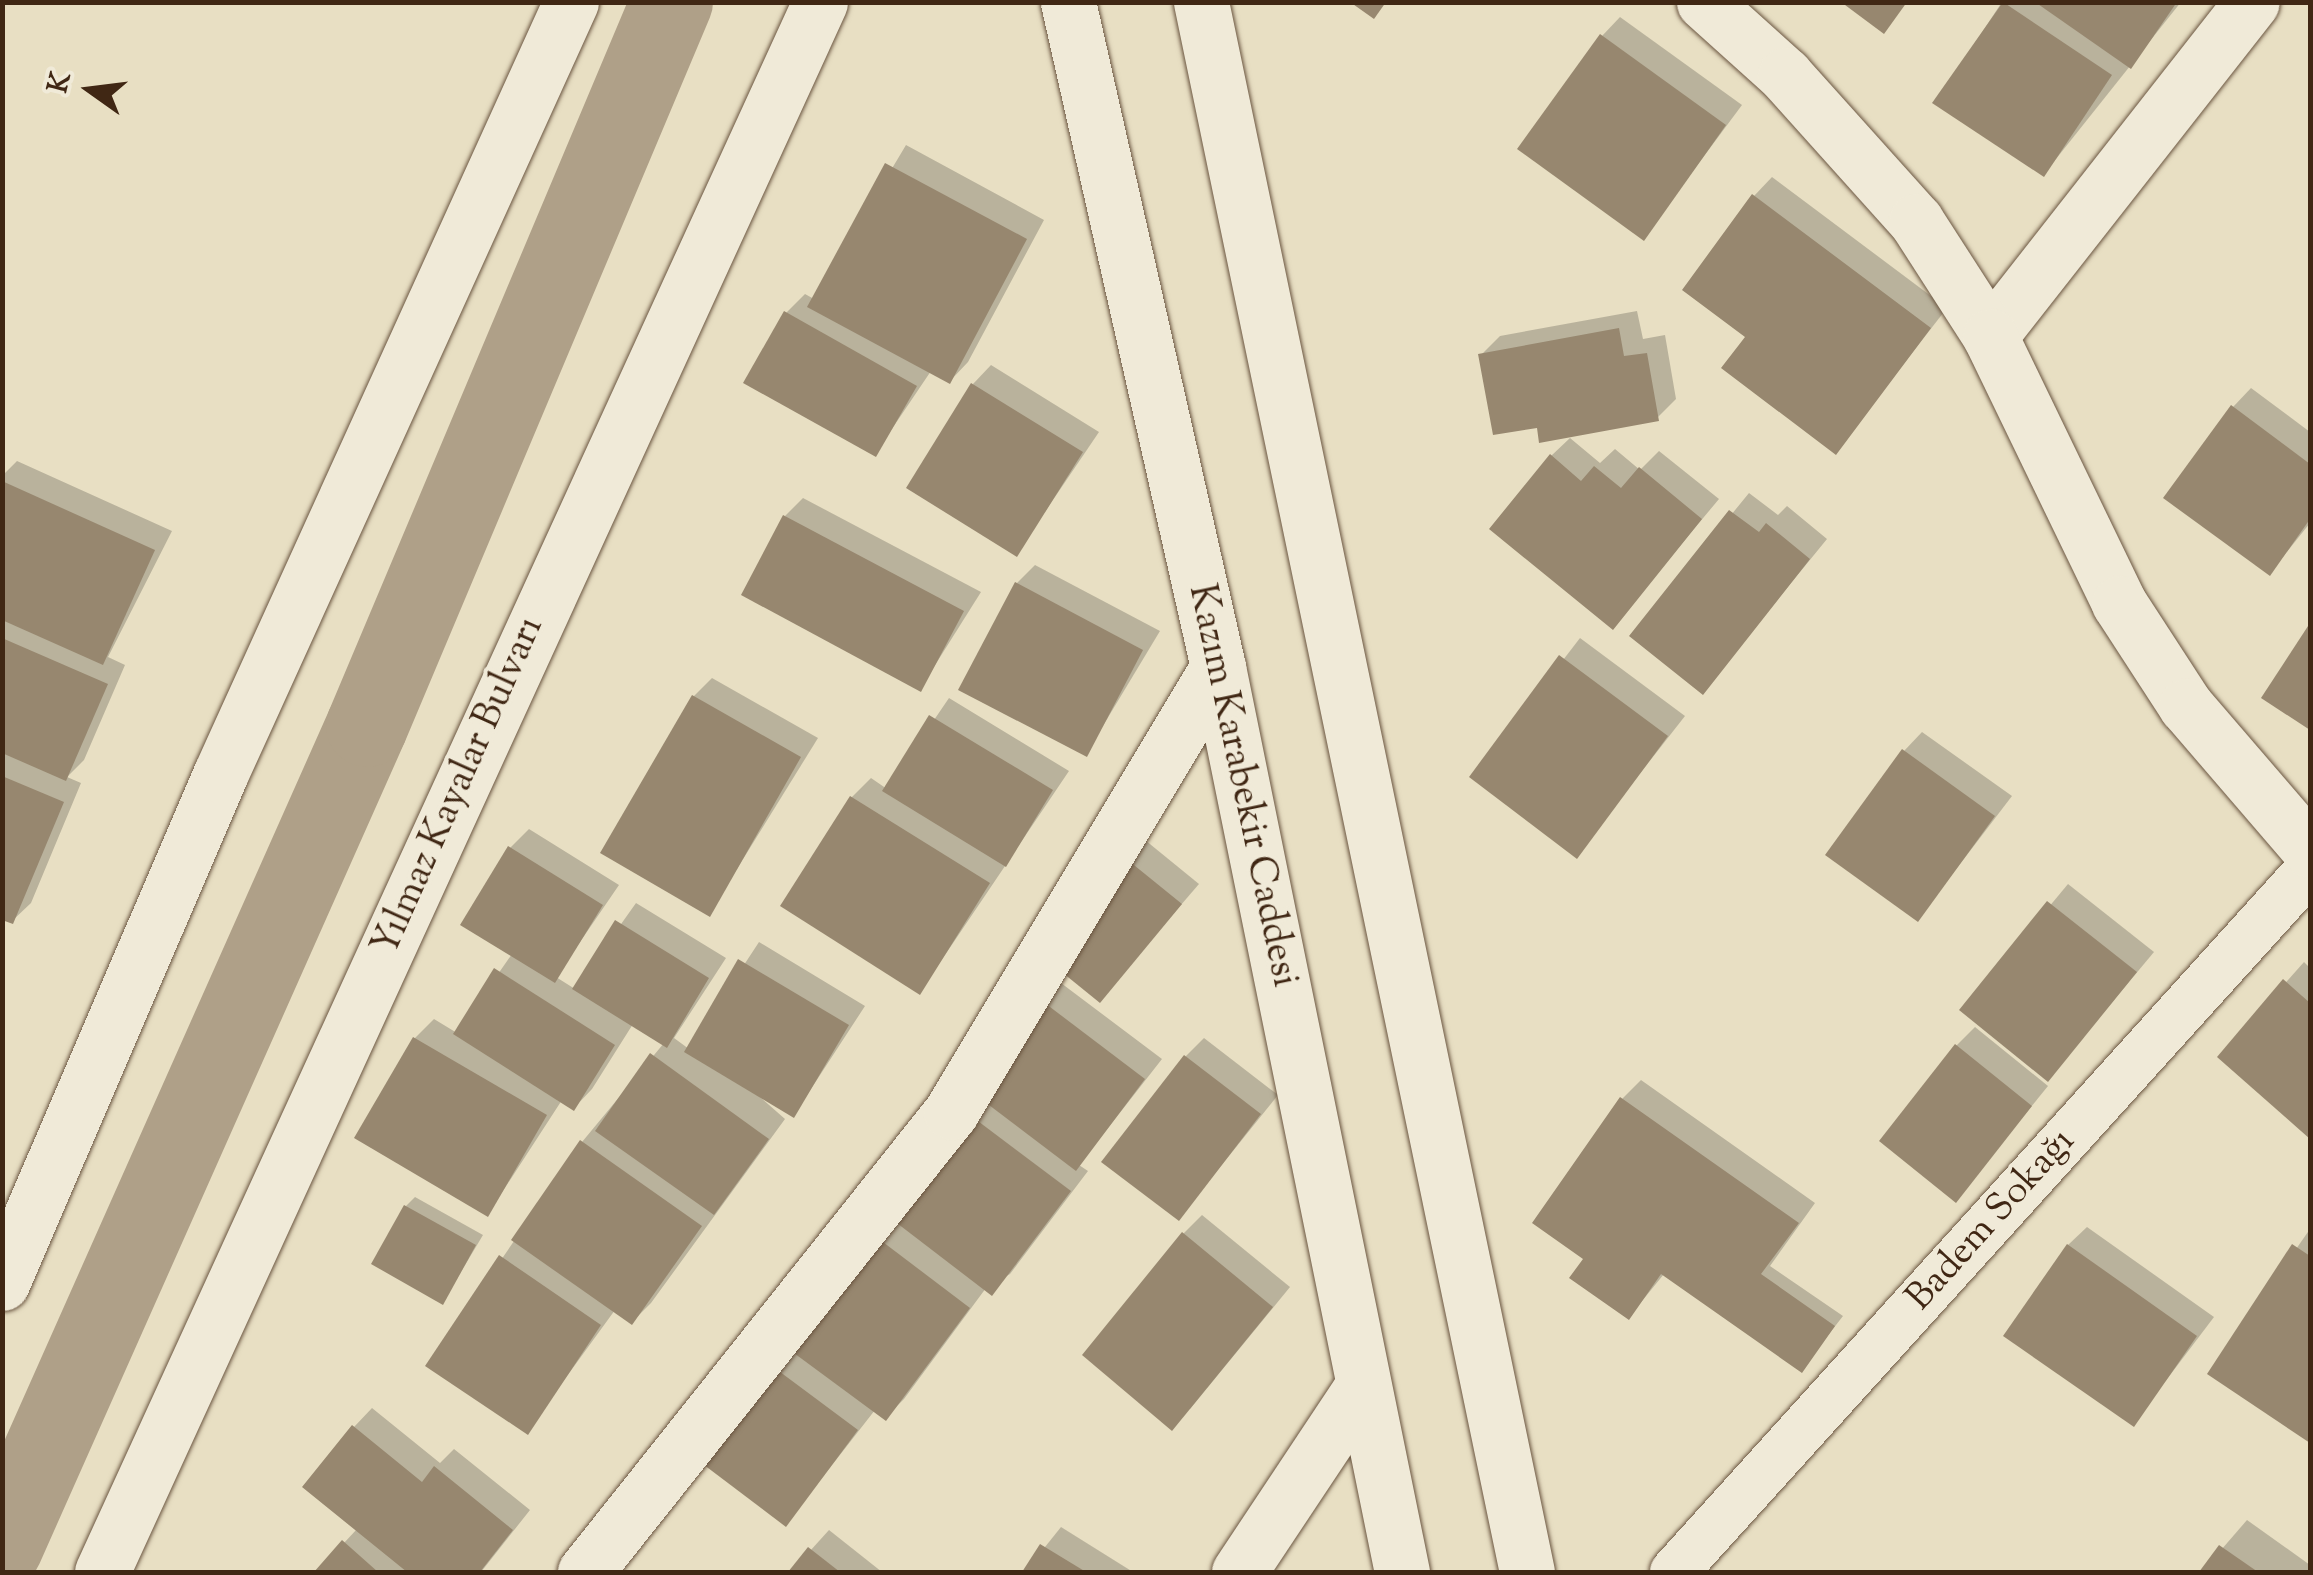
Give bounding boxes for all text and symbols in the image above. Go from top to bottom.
north arrow [40,40,140,140]
text: K [39,68,83,97]
street label: Kazım Karabekir Caddesi [1176,581,1306,991]
street label: Yılmaz Kayalar Bulvarı [365,611,555,963]
street label: Badem Sokağı [1898,1120,2086,1322]

